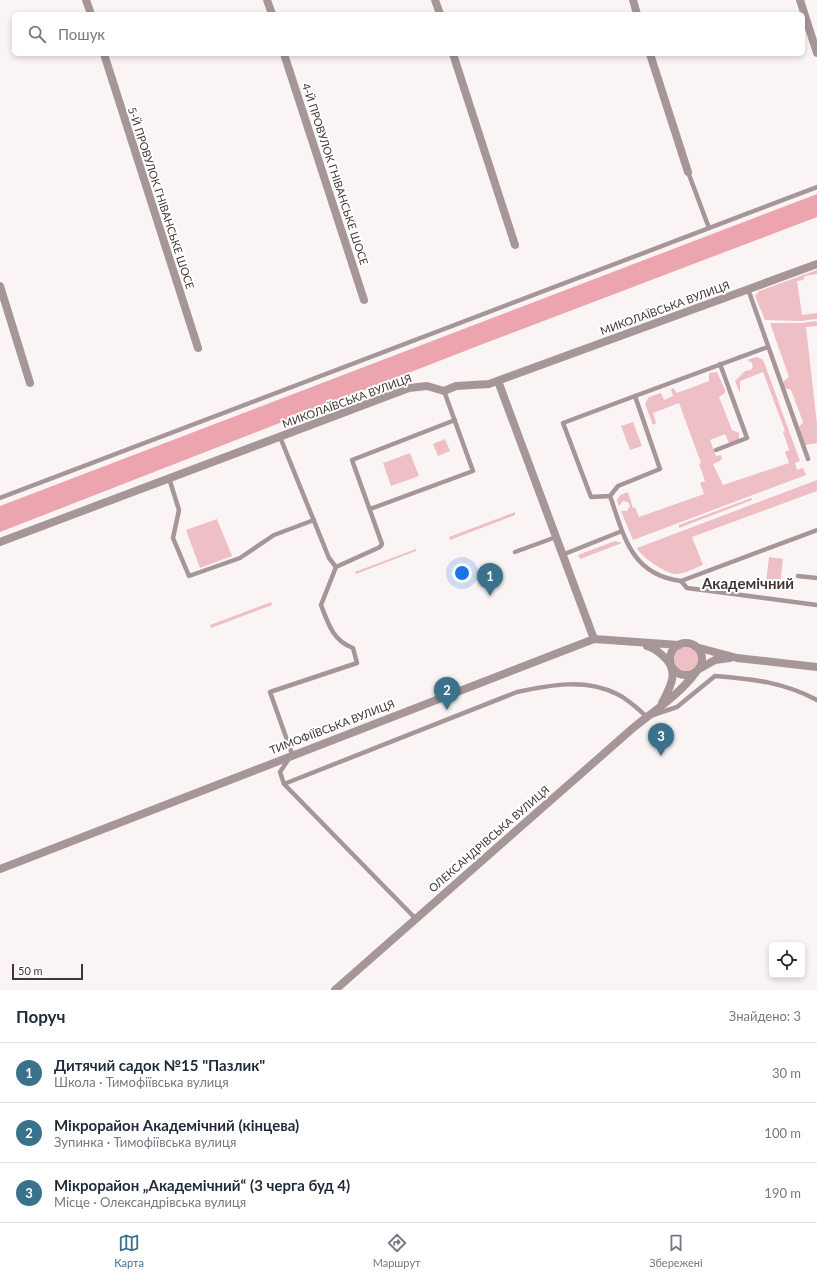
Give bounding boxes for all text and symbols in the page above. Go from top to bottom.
search box [12,12,805,56]
icon: search [26,23,48,45]
text: Пошук [58,25,105,43]
street label: 4-Й ПРОВУЛОК ГНІВАНСЬКЕ ШОСЕ [300,81,371,266]
street label: 5-Й ПРОВУЛОК ГНІВАНСЬКЕ ШОСЕ [126,105,197,290]
street label: МИКОЛАЇВСЬКА ВУЛИЦЯ [598,278,731,337]
street label: МИКОЛАЇВСЬКА ВУЛИЦЯ [280,371,413,430]
your location [452,563,472,583]
pin: 1 [477,563,503,596]
district label: Академічний [701,574,794,592]
pin: 2 [434,677,460,710]
street label: ТИМОФІЇВСЬКА ВУЛИЦЯ [267,697,396,756]
pin: 3 [648,723,674,756]
street label: ОЛЕКСАНДРІВСЬКА ВУЛИЦЯ [426,783,552,895]
map controls [769,942,805,978]
button: locate [769,942,805,978]
scale bar [12,962,83,981]
text: 50 m [18,964,43,977]
text: Поруч [16,1006,66,1027]
text: Знайдено: 3 [729,1008,801,1024]
text: Дитячий садок №15 "Пазлик" [54,1056,265,1074]
text: 1 [25,1065,33,1081]
text: 30 m [772,1065,801,1081]
text: Школа · Тимофіївська вулиця [54,1074,229,1090]
text: Мікрорайон Академічний (кінцева) [54,1116,299,1134]
text: 2 [25,1125,33,1141]
text: 100 m [764,1125,801,1141]
text: Зупинка · Тимофіївська вулиця [54,1134,236,1150]
text: Мікрорайон „Академічний“ (3 черга буд 4) [54,1176,350,1194]
text: 3 [25,1185,33,1201]
text: 190 m [764,1185,801,1201]
text: Місце · Олександрівська вулиця [54,1194,246,1210]
tab: Карта [114,1232,144,1269]
tab: Маршрут [373,1232,421,1269]
tab: Збережені [649,1232,703,1269]

